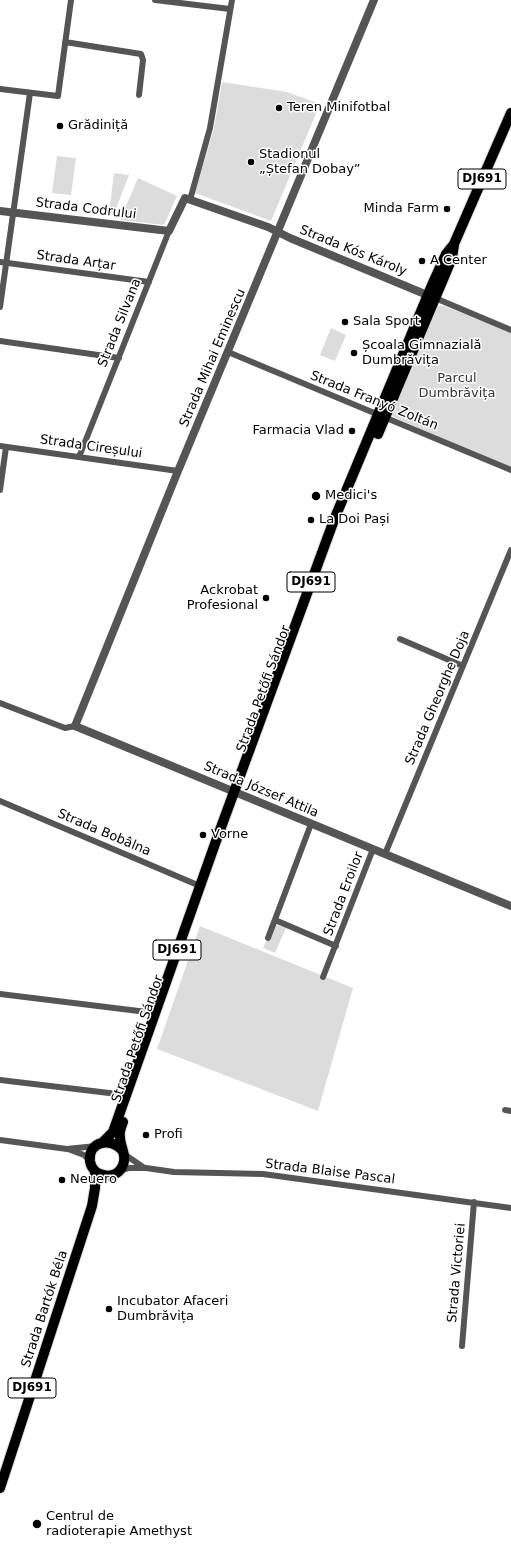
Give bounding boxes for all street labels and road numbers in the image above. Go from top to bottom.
road number: DJ691 [458,169,506,189]
street label: Strada Codrului [35,195,137,223]
street label: Strada Kós Károly [297,222,409,280]
street label: Strada Arțar [35,248,117,274]
street label: Strada Silvana [95,276,145,370]
street label: Strada Mihai Eminescu [177,287,249,429]
street label: Strada Franyó Zoltán [308,368,440,434]
street label: Strada Cireșului [39,432,143,462]
road number: DJ691 [287,572,335,592]
street label: Strada Petőfi Sándor [234,623,294,755]
street label: Strada Gheorghe Doja [403,628,473,768]
street label: Strada József Attila [201,759,321,821]
street label: Strada Bobâlna [55,806,153,860]
street label: Strada Eroilor [321,850,367,938]
road number: DJ691 [153,940,201,960]
street label: Strada Petőfi Sándor [109,973,167,1105]
street label: Strada Blaise Pascal [264,1156,396,1188]
street label: Strada Victoriei [445,1223,469,1323]
street label: Strada Bartók Béla [19,1248,71,1370]
road number: DJ691 [8,1378,56,1398]

